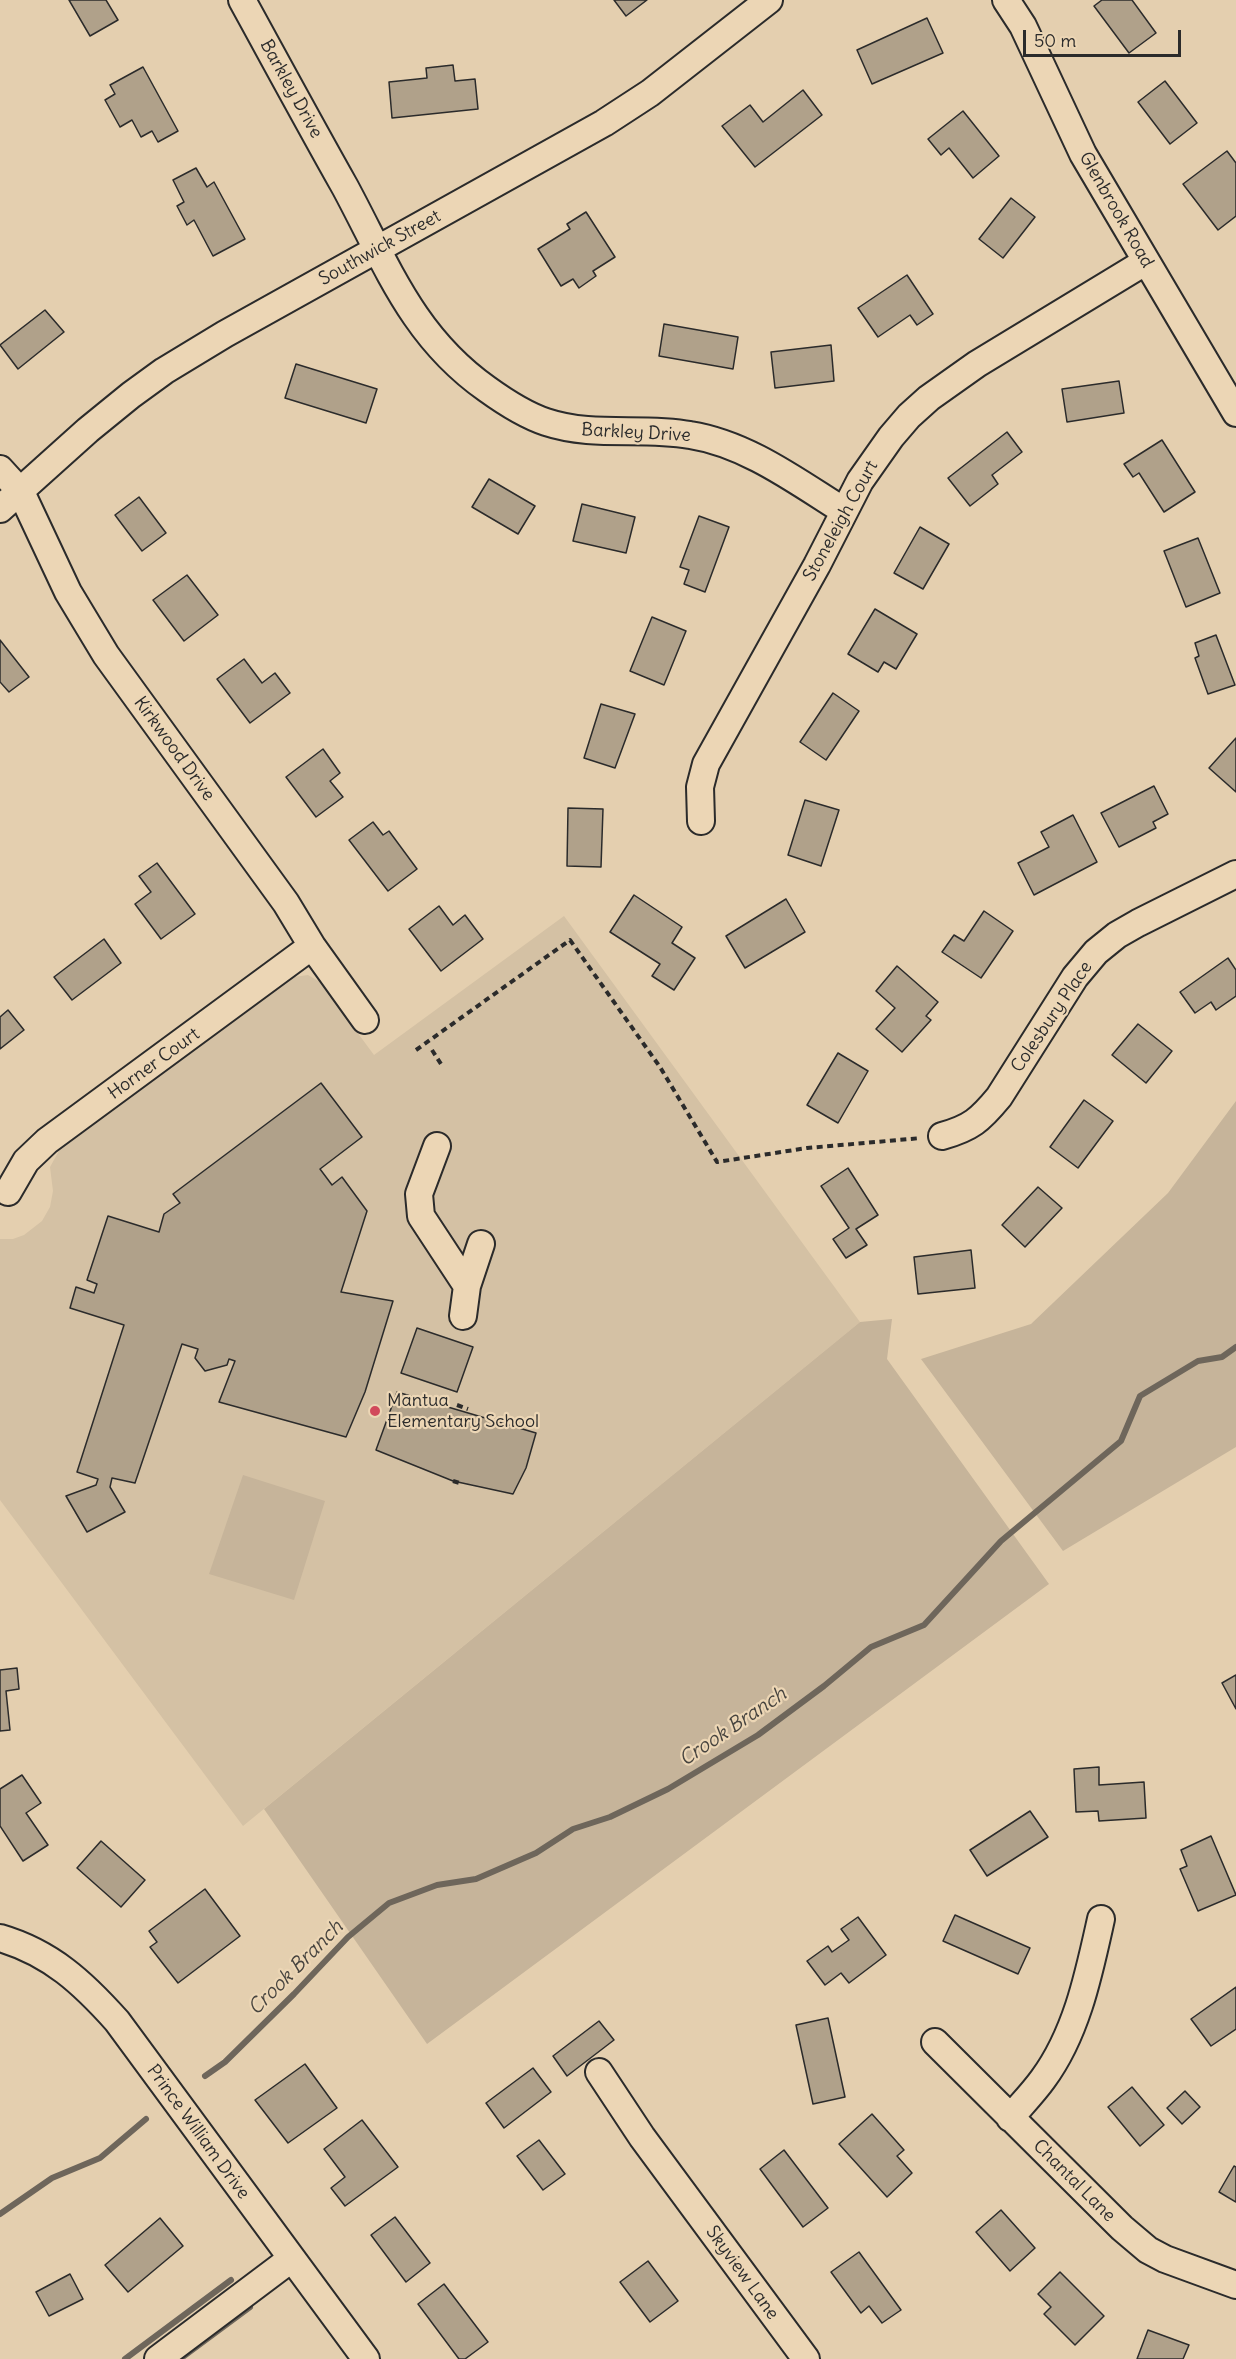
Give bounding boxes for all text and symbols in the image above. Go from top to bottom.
scale bar [1026,18,1184,56]
text: 50 m [1034,29,1076,52]
street label: Barkley Drive [255,36,327,142]
street label: Glenbrook Road [1074,148,1158,272]
street label: Southwick Street [315,206,445,290]
street label: Barkley Drive [581,419,691,447]
street label: Stoneleigh Court [799,457,883,585]
street label: Kirkwood Drive [129,693,219,805]
street label: Colesbury Place [1007,957,1097,1077]
street label: Horner Court [104,1024,204,1104]
place label: Mantua Elementary School [387,1390,539,1432]
marker: Mantua Elementary School [368,1404,382,1418]
water label: Crook Branch [675,1682,791,1772]
water label: Crook Branch [244,1916,348,2020]
street label: Prince William Drive [142,2061,254,2203]
street label: Chantal Lane [1028,2135,1120,2227]
street label: Skyview Lane [701,2222,783,2324]

